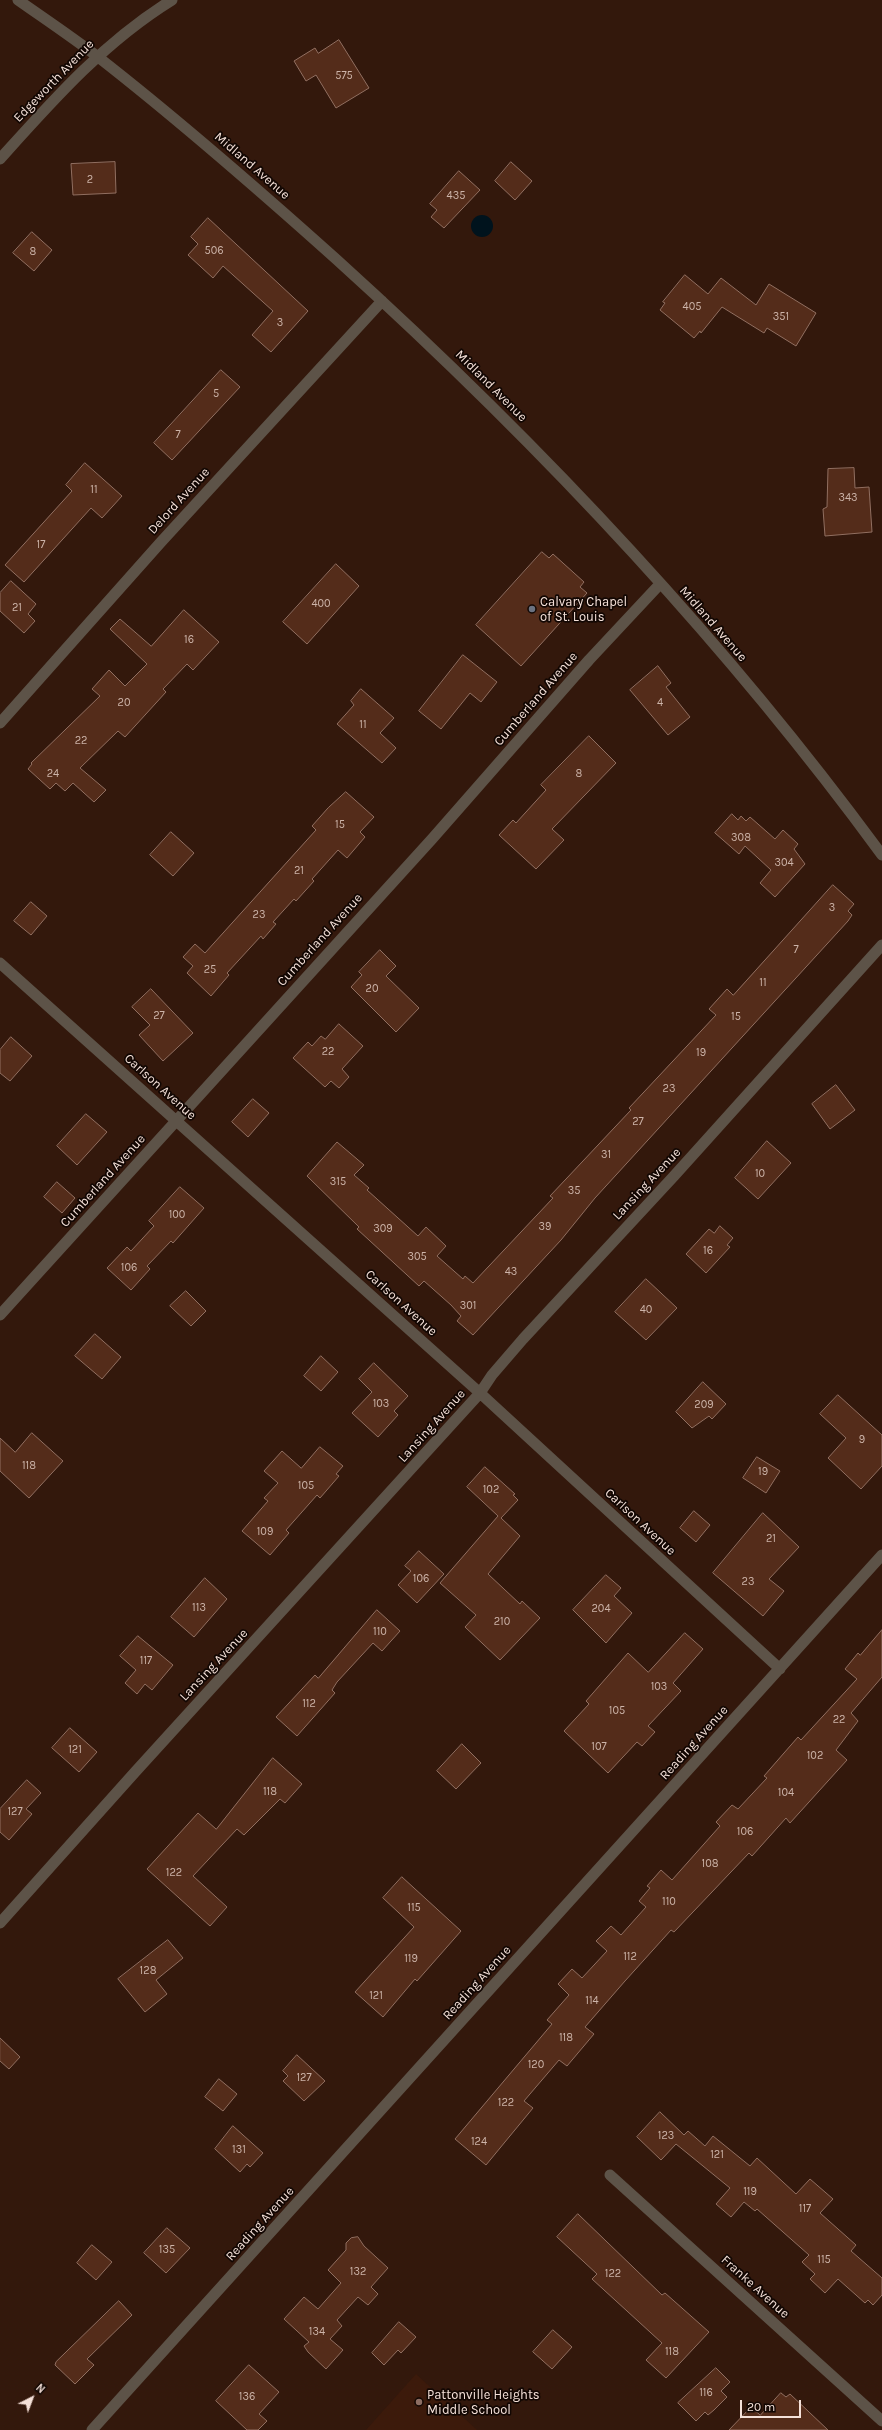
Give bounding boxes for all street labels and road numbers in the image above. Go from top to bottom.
street label: Edgeworth Avenue [11,36,97,126]
street label: Midland Avenue [211,129,293,203]
street label: Midland Avenue [452,347,530,425]
street label: Delord Avenue [145,464,213,538]
street label: Midland Avenue [676,583,750,665]
street label: Cumberland Avenue [491,649,581,749]
street label: Cumberland Avenue [274,890,366,990]
street label: Carlson Avenue [121,1051,199,1123]
street label: Cumberland Avenue [57,1131,149,1231]
street label: Lansing Avenue [610,1145,684,1223]
street label: Carlson Avenue [362,1267,440,1339]
street label: Lansing Avenue [395,1386,469,1466]
street label: Carlson Avenue [601,1485,679,1559]
street label: Lansing Avenue [177,1626,251,1704]
street label: Reading Avenue [657,1703,731,1783]
street label: Reading Avenue [440,1943,514,2023]
street label: Reading Avenue [223,2184,297,2264]
street label: Franke Avenue [718,2252,792,2322]

